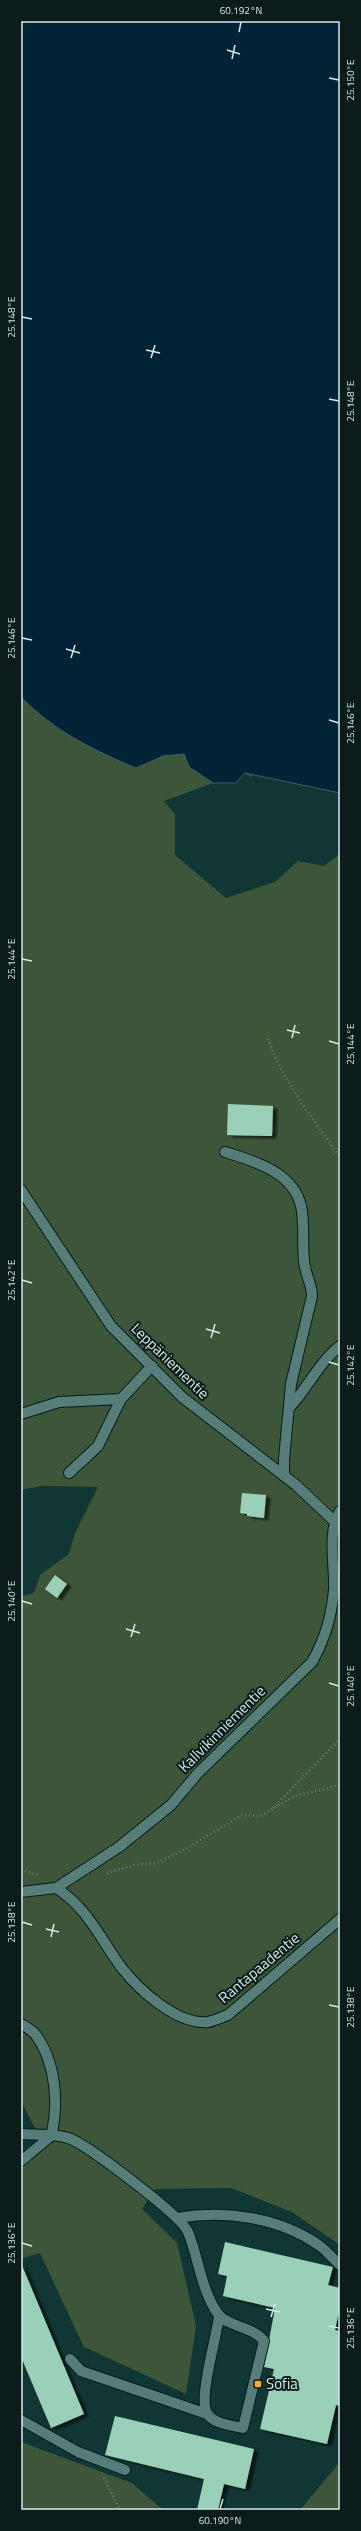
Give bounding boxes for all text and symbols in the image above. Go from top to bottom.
text: 60.192°N [220,3,262,18]
text: 25.150°E [343,59,358,101]
text: 25.148°E [4,296,19,338]
text: 25.148°E [343,380,358,422]
text: 25.146°E [4,617,19,659]
text: 25.146°E [343,702,358,744]
text: 25.144°E [4,938,19,980]
text: 25.144°E [343,1023,358,1065]
text: 25.142°E [4,1259,19,1301]
street label: Leppäniementie [126,1317,215,1404]
text: 25.142°E [343,1344,358,1386]
text: 25.140°E [4,1580,19,1622]
text: 25.140°E [343,1665,358,1707]
street label: Kallvikinniementie [173,1680,270,1777]
text: 25.138°E [4,1901,19,1943]
street label: Rantapaadentie [213,1927,304,2009]
text: 25.138°E [343,1986,358,2028]
text: 25.136°E [4,2222,19,2264]
text: 25.136°E [343,2307,358,2349]
place label: Sofia [266,2372,298,2395]
marker: Sofia [253,2379,263,2389]
text: 60.190°N [199,2513,241,2528]

